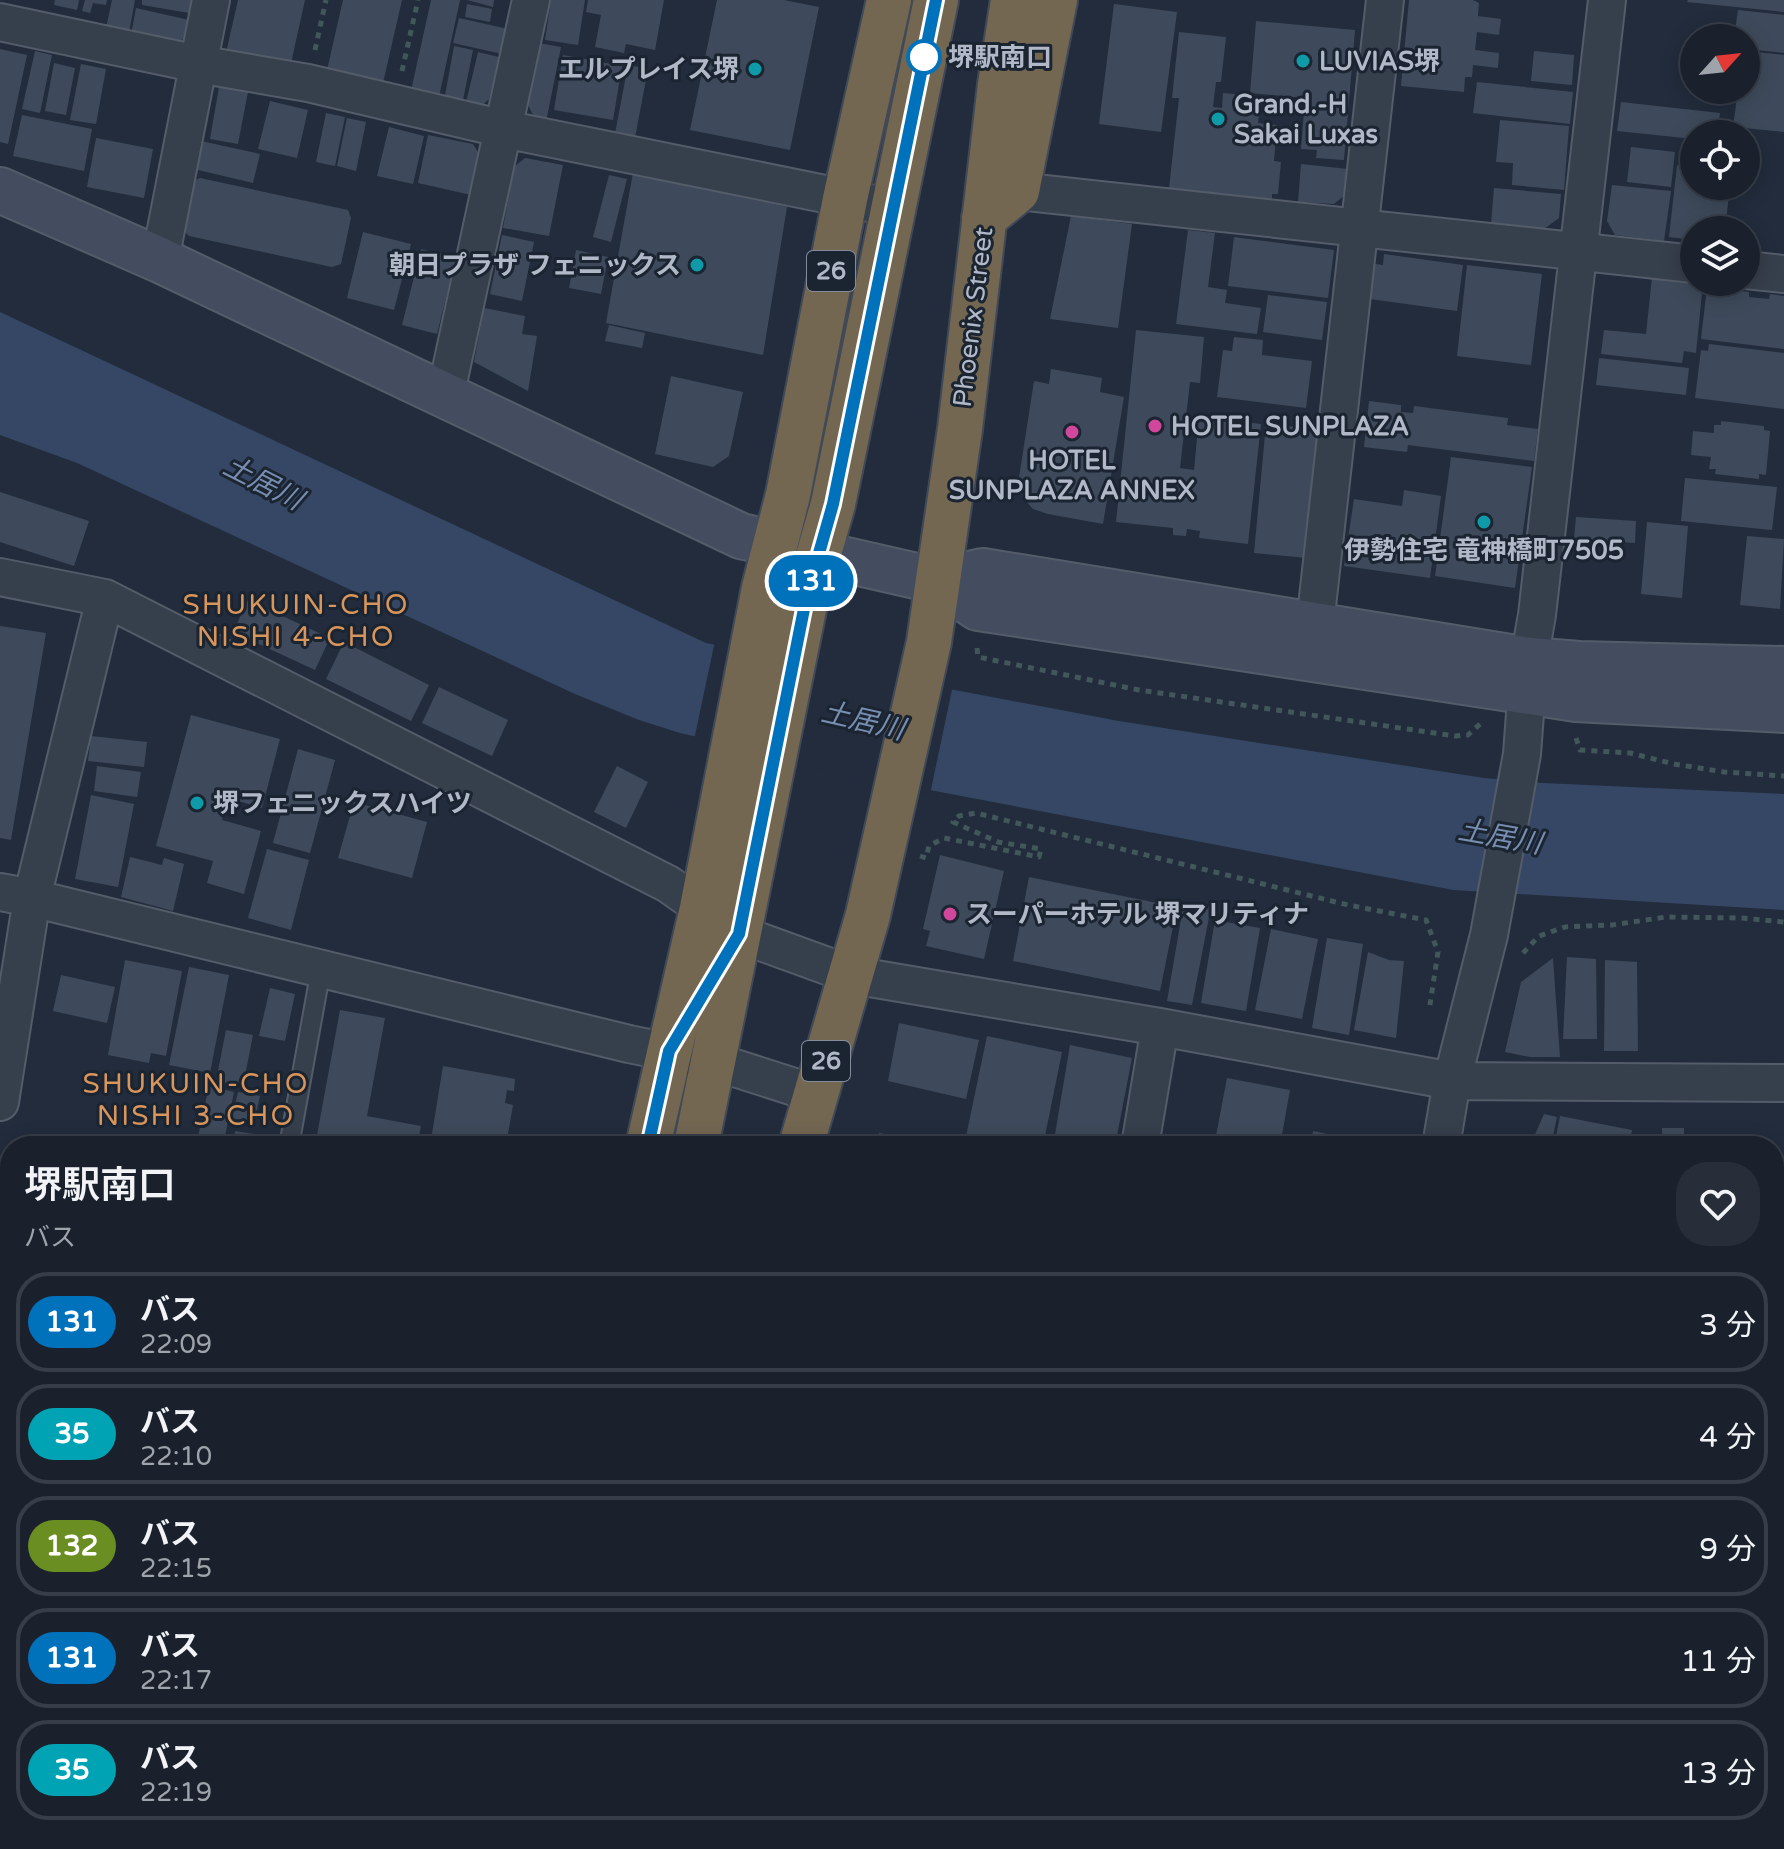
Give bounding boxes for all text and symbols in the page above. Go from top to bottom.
north arrow [1680,24,1760,104]
map controls [1680,24,1760,296]
marker: 堺駅南口 [907,40,941,74]
place label: 堺駅南口 [948,42,1052,73]
place label: LUVIAS堺 [1319,46,1440,77]
marker: LUVIAS堺 [1294,52,1312,70]
place label: エルプレイス堺 [558,54,739,85]
marker: エルプレイス堺 [746,60,764,78]
place label: Grand.-H Sakai Luxas [1234,89,1378,150]
marker: Grand.-H Sakai Luxas [1209,110,1227,128]
button: locate [1680,120,1760,200]
button: layers [1680,216,1760,296]
street label: Phoenix Street [947,225,999,409]
place label: 朝日プラザ フェニックス [389,250,681,281]
road number: 26 [807,251,855,291]
marker: 朝日プラザ フェニックス [688,256,706,274]
place label: HOTEL SUNPLAZA [1171,411,1409,442]
marker: HOTEL SUNPLAZA [1146,417,1164,435]
marker: HOTEL SUNPLAZA ANNEX [1063,423,1081,441]
place label: HOTEL SUNPLAZA ANNEX [949,445,1195,506]
water label: 土居川 [218,449,311,519]
marker: 伊勢住宅 竜神橋町7505 [1475,513,1493,531]
place label: 伊勢住宅 竜神橋町7505 [1344,535,1624,566]
line badge: 131 [765,555,857,607]
text: 131 [785,564,837,598]
district label: SHUKUIN-CHO NISHI 4-CHO [183,588,409,654]
water label: 土居川 [818,695,911,748]
place label: 堺フェニックスハイツ [213,788,472,819]
marker: 堺フェニックスハイツ [188,794,206,812]
water label: 土居川 [1456,813,1547,862]
place label: スーパーホテル 堺マリティナ [966,899,1309,930]
marker: スーパーホテル 堺マリティナ [941,905,959,923]
road number: 26 [802,1041,850,1081]
district label: SHUKUIN-CHO NISHI 3-CHO [83,1067,309,1133]
button: heart [1676,1162,1760,1246]
text: 堺駅南口 [24,1163,176,1209]
text: バス [24,1222,76,1253]
text: バス [140,1292,200,1329]
text: 131 [46,1305,98,1339]
text: 3 分 [1699,1307,1756,1344]
text: 22:09 [140,1329,212,1360]
text: バス [140,1404,200,1441]
text: 35 [54,1417,90,1451]
text: 4 分 [1699,1419,1756,1456]
text: 22:10 [140,1441,212,1472]
text: バス [140,1516,200,1553]
text: 132 [46,1529,98,1563]
text: 9 分 [1699,1531,1756,1568]
text: 22:15 [140,1553,212,1584]
text: バス [140,1628,200,1665]
text: 131 [46,1641,98,1675]
text: 11 分 [1681,1643,1756,1680]
text: 22:17 [140,1665,212,1696]
text: バス [140,1740,200,1777]
text: 35 [54,1753,90,1787]
text: 13 分 [1681,1755,1756,1792]
text: 22:19 [140,1777,212,1808]

